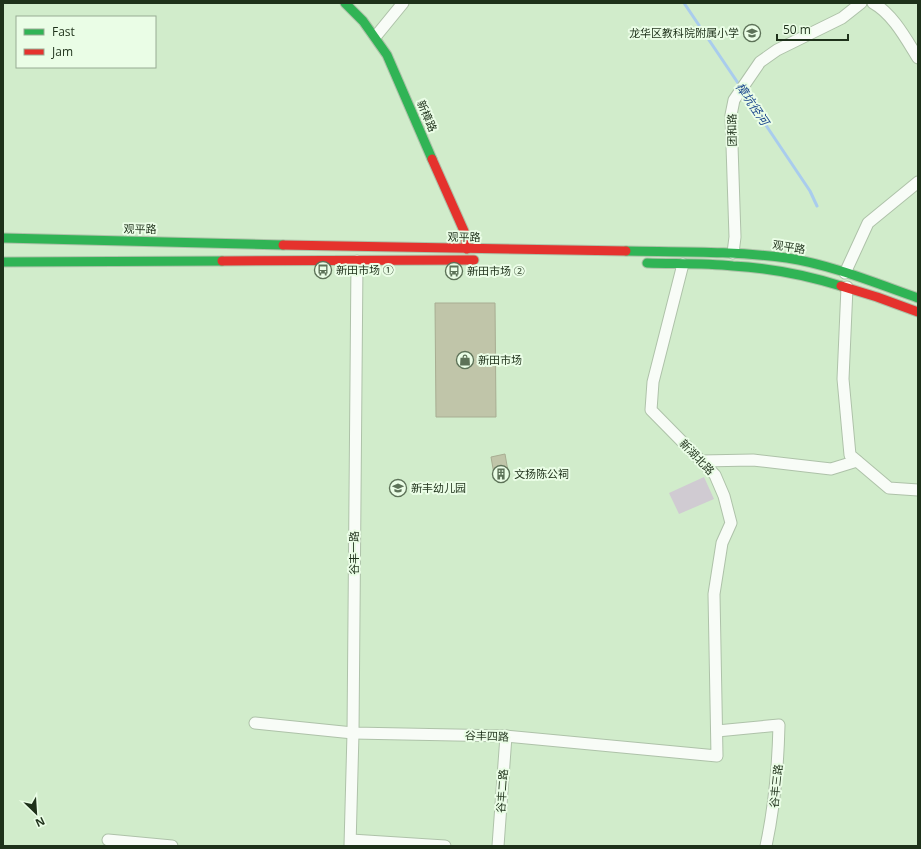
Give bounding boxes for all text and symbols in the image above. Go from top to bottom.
legend [16,16,156,68]
scale bar [777,16,848,42]
text: 50 m [783,21,811,38]
text: Fast [52,23,75,40]
school or university icon: 龙华区教科院附属小学 [742,23,762,43]
place label: 龙华区教科院附属小学 [629,25,739,40]
text: Jam [51,43,73,60]
water label: 樟坑径河 [732,79,774,130]
street label: 新樟路 [414,98,441,134]
street label: 团和路 [724,113,739,147]
street label: 观平路 [123,221,157,236]
street label: 观平路 [447,229,481,244]
street label: 观平路 [772,237,807,256]
bus stop icon: 新田市场 ① [313,260,333,280]
bus stop icon: 新田市场 ② [444,261,464,281]
place label: 新田市场 ① [336,262,394,277]
place label: 新田市场 ② [467,263,525,278]
shop icon: 新田市场 [455,350,475,370]
place label: 新田市场 [478,352,522,367]
street label: 新湖北路 [677,436,718,478]
building icon: 文扬陈公祠 [491,464,511,484]
place label: 文扬陈公祠 [514,466,569,481]
school or university icon: 新丰幼儿园 [388,478,408,498]
place label: 新丰幼儿园 [411,480,466,495]
street label: 谷丰一路 [346,531,361,575]
street label: 谷丰四路 [465,727,509,744]
street label: 谷丰三路 [766,763,785,809]
street label: 谷丰二路 [492,768,511,813]
north arrow [16,793,56,833]
text: N [33,814,48,831]

